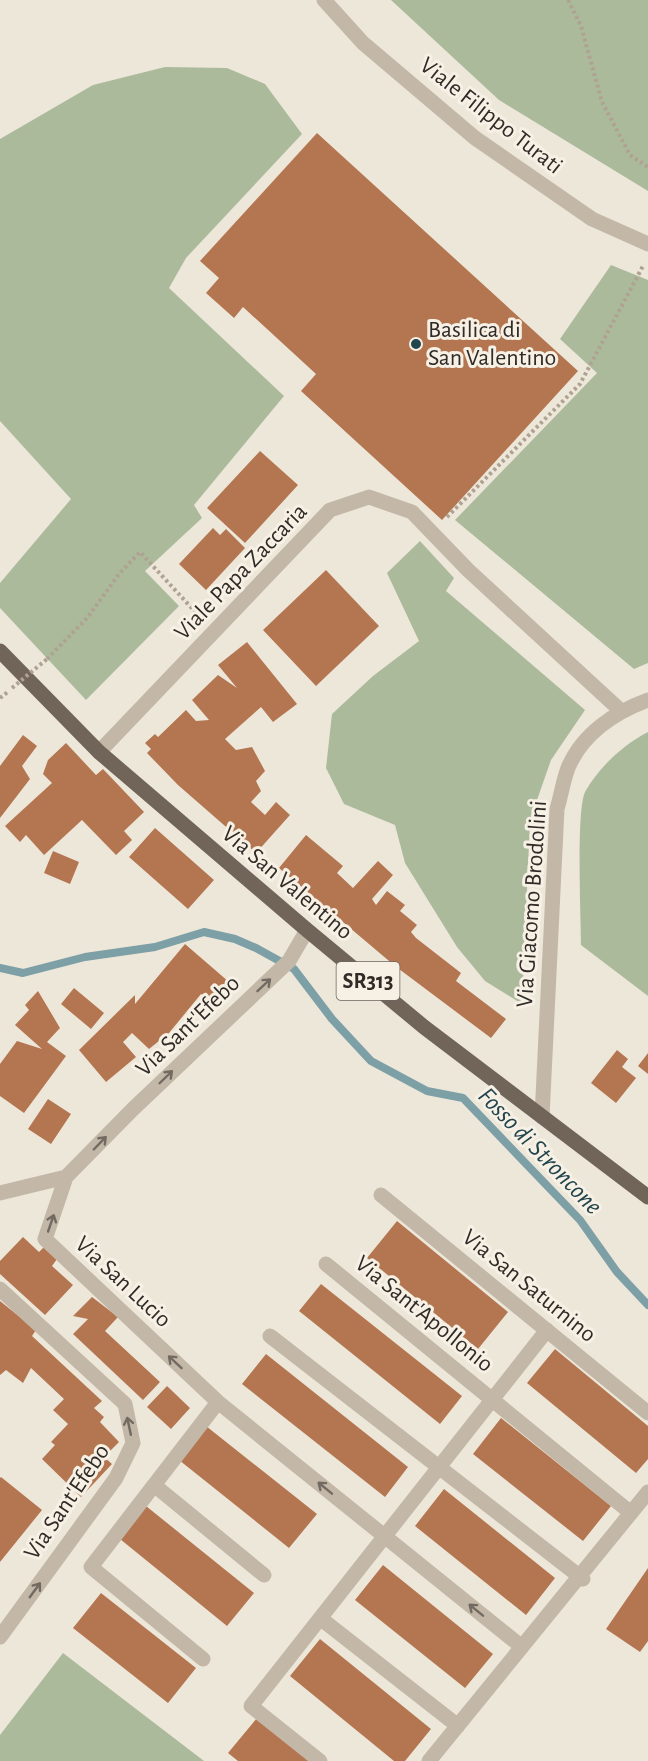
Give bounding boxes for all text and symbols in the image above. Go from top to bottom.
street label: Viale Filippo Turati [415,53,567,179]
place label: Basilica di San Valentino [428,318,556,370]
marker: Basilica di San Valentino [409,337,423,351]
street label: Viale Papa Zaccaria [170,499,312,645]
street label: Via Giacomo Brodolini [513,800,551,1008]
street label: Via San Valentino [217,821,357,945]
road number: SR313 [336,962,400,1000]
street label: Via Sant'Efebo [132,971,244,1081]
one-way arrow [257,977,272,992]
one-way arrow [159,1070,174,1085]
water label: Fosso di Stroncone [473,1082,607,1220]
one-way arrow [92,1136,107,1151]
one-way arrow [46,1215,57,1233]
street label: Via San Saturnino [458,1225,600,1347]
street label: Via San Lucio [70,1232,176,1332]
street label: Via Sant'Apollonio [350,1251,498,1377]
one-way arrow [168,1354,183,1369]
one-way arrow [123,1417,134,1436]
street label: Via Sant'Efebo [20,1440,114,1564]
one-way arrow [317,1481,333,1494]
one-way arrow [28,1583,41,1599]
one-way arrow [469,1604,485,1617]

